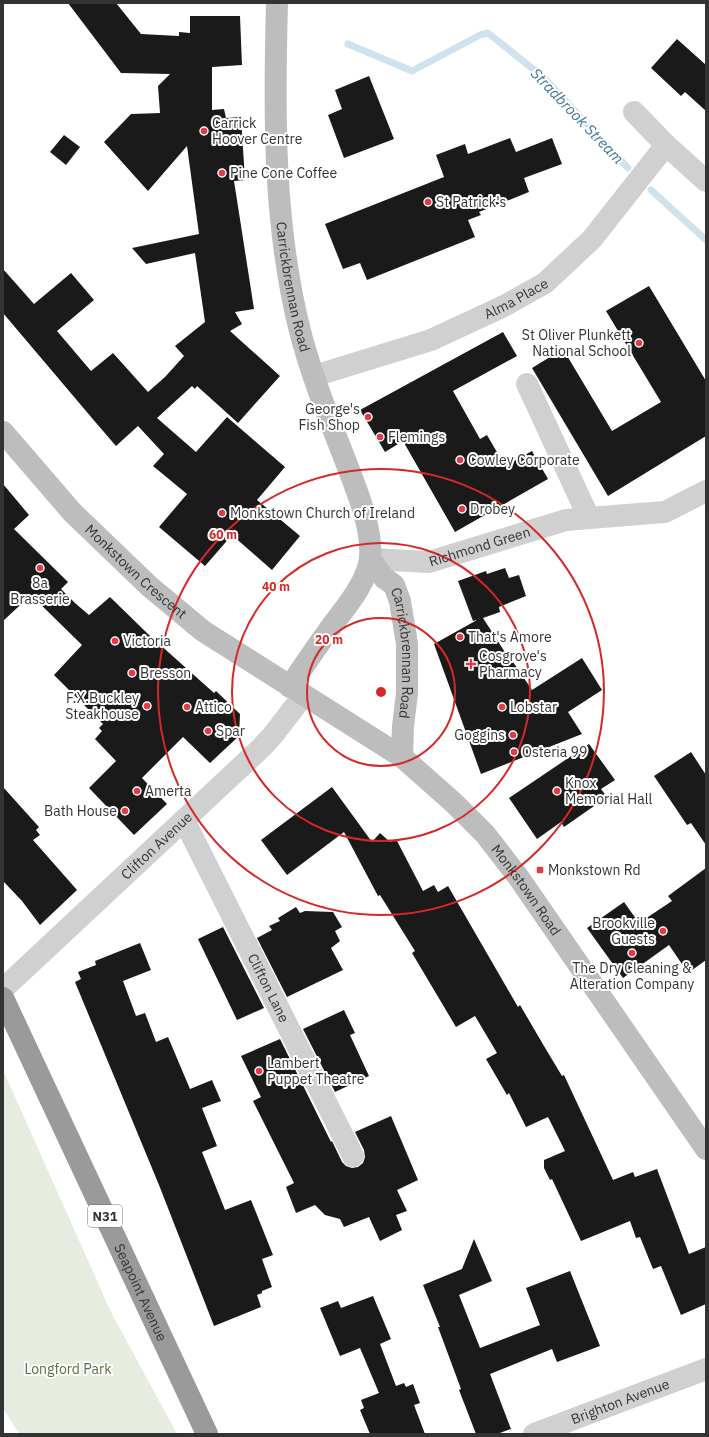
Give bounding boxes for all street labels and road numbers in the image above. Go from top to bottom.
street label: Carrickbrennan Road [272,221,314,354]
street label: Alma Place [481,274,552,323]
street label: Monkstown Crescent [81,520,190,623]
street label: Richmond Green [427,522,532,570]
street label: Carrickbrennan Road [387,585,416,720]
street label: Clifton Avenue [117,808,196,883]
street label: Monkstown Road [487,841,565,939]
street label: Clifton Lane [244,951,293,1026]
road number: N31 [88,1205,122,1227]
street label: Seapoint Avenue [110,1241,171,1344]
street label: Brighton Avenue [568,1375,672,1428]

